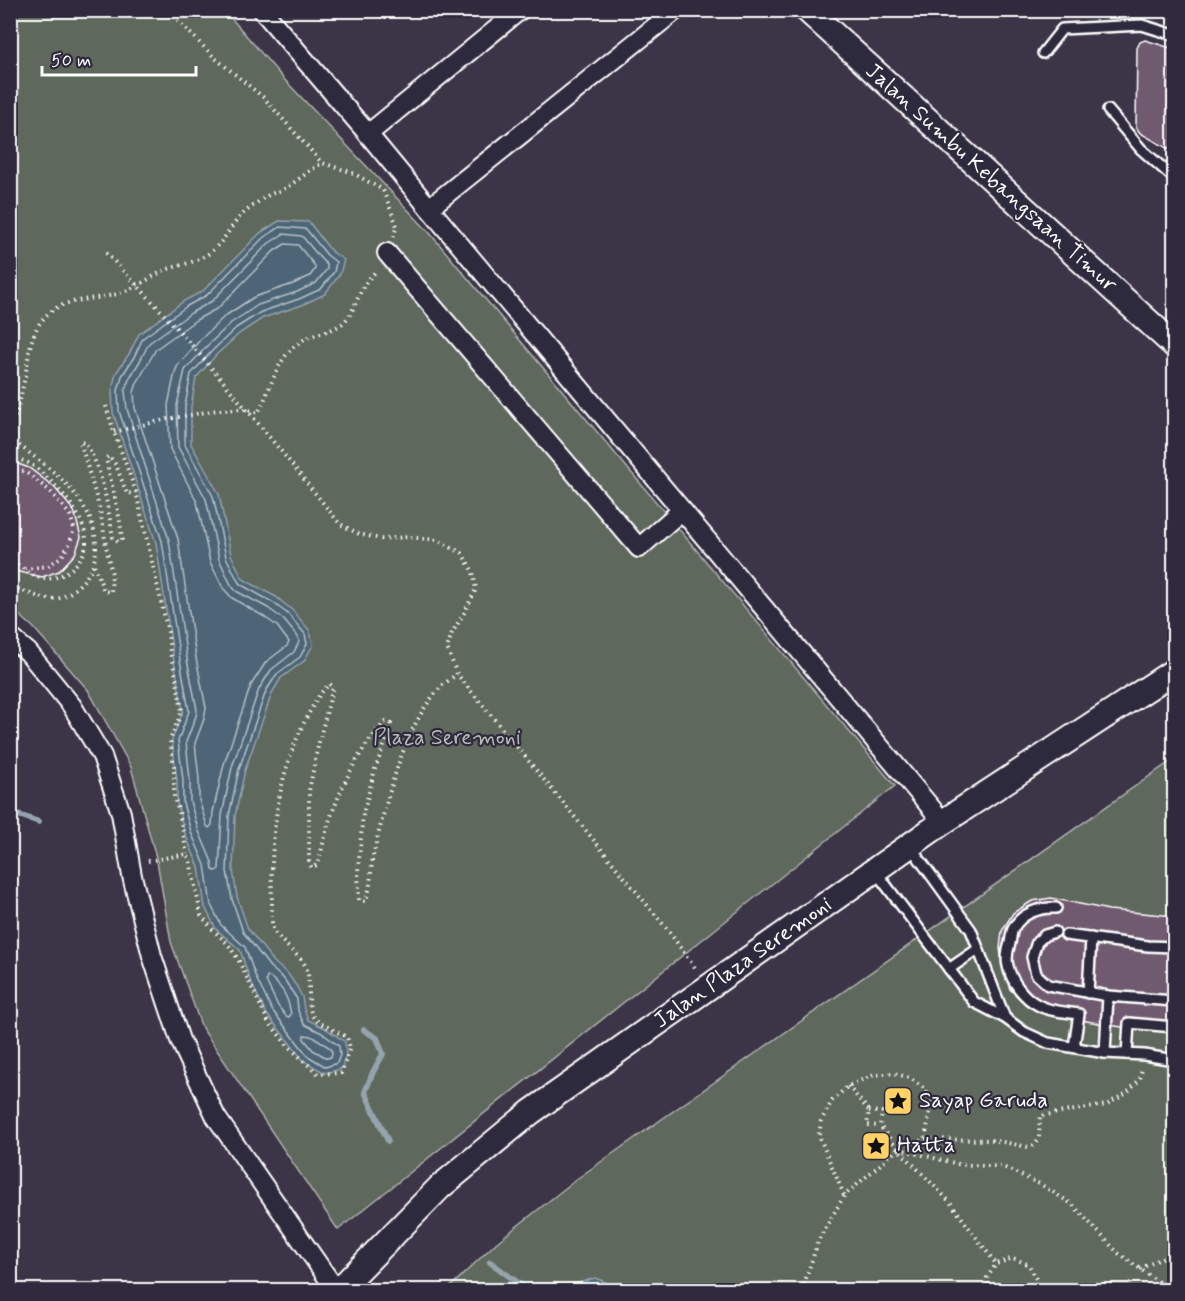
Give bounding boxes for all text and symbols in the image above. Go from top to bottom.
scale bar [42,39,196,77]
text: 50 m [51,49,91,73]
street label: Jalan Sumbu Kebangsaan Timur [859,57,1123,300]
park label: Plaza Seremoni [373,724,521,752]
street label: Jalan Plaza Seremoni [649,891,837,1035]
place icon: Sayap Garuda [882,1085,914,1117]
place label: Sayap Garuda [919,1087,1048,1115]
place icon: Hatta [860,1130,892,1162]
place label: Hatta [897,1132,955,1160]

